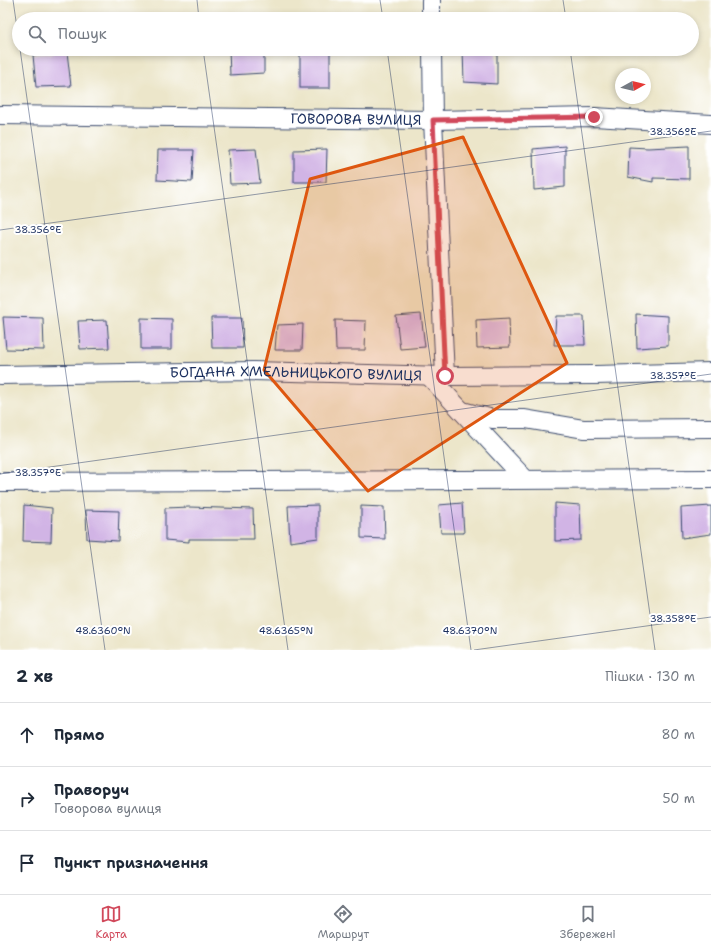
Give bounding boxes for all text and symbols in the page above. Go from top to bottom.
search box [12,12,699,56]
icon: search [26,23,48,45]
text: Пошук [58,24,107,44]
north arrow [615,68,651,104]
route end [585,108,603,126]
street label: ГОВОРОВА ВУЛИЦЯ [290,109,422,129]
text: 38.356°E [650,125,696,138]
text: 38.356°E [15,223,61,236]
street label: БОГДАНА ХМЕЛЬНИЦЬКОГО ВУЛИЦЯ [170,362,422,384]
route start [436,367,454,385]
text: 38.357°E [650,369,696,382]
text: 38.357°E [15,466,61,479]
text: 38.358°E [650,612,696,625]
text: 48.6360°N [75,624,131,637]
text: 48.6365°N [259,624,313,637]
text: 48.6370°N [443,624,497,637]
text: 2 хв [16,665,53,687]
text: Пішки · 130 m [605,668,695,685]
icon: ahead [16,724,38,746]
text: Прямо [54,725,104,745]
text: 80 m [661,726,695,743]
text: Праворуч [54,780,129,800]
icon: right [16,788,38,810]
text: 50 m [662,790,695,807]
text: Говорова вулиця [54,800,162,817]
icon: arrive [16,852,38,874]
text: Пункт призначення [54,853,209,873]
tab: Карта [95,903,127,942]
tab: Маршрут [318,903,369,942]
tab: Збережені [560,903,616,942]

